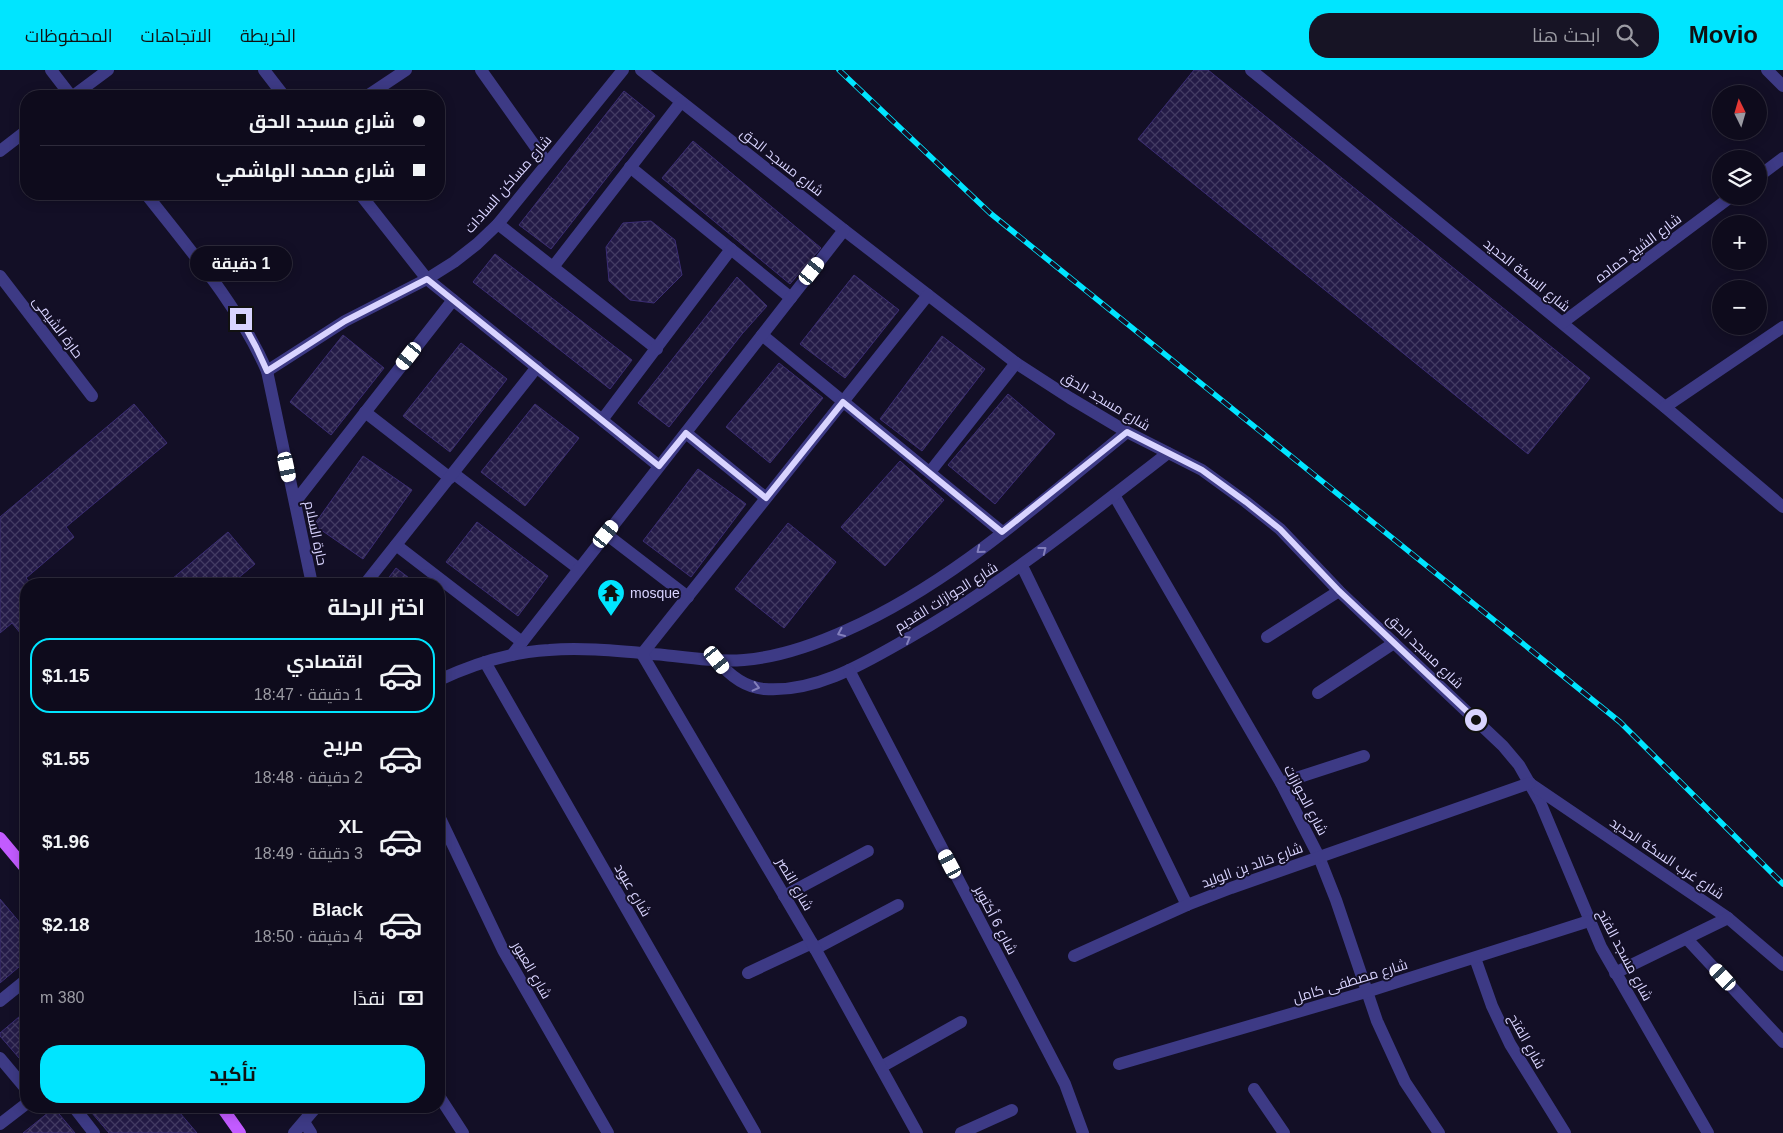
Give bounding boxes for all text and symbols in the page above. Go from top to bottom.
search box [1309,13,1659,58]
icon: search [1613,21,1641,49]
text: Movio [1689,21,1758,48]
text: ابحث هنا [1532,25,1601,46]
text: المحفوظات [25,26,113,46]
text: الاتجاهات [141,26,212,46]
text: الخريطة [240,26,296,46]
north arrow [1712,85,1768,140]
map controls [1712,85,1767,335]
text: شارع مسجد الحق [249,111,395,132]
street label: شارع مسجد الحق [737,125,827,200]
street label: شارع مساكن السادات [461,132,555,237]
button: layers [1712,150,1767,205]
text: شارع محمد الهاشمي [216,160,395,181]
street label: شارع الشيخ حماده [1592,210,1685,286]
button: + [1712,215,1767,270]
street label: شارع السكة الحديد [1480,235,1573,316]
callout: 1 دقيقة [190,246,292,282]
text: 1 دقيقة [212,255,270,272]
car [796,255,827,287]
button: − [1712,280,1767,335]
street label: حارة الشيمى [30,293,86,361]
route end [230,308,252,330]
car [393,340,424,372]
street label: شارع مسجد الحق [1058,368,1153,435]
car [276,451,297,483]
street label: حارة السلام [299,499,331,567]
car [590,518,621,550]
one-way arrow [977,545,986,553]
one-way arrow [1037,547,1046,555]
street label: شارع الجوازات القديم [892,559,1001,637]
temple icon: mosque [596,578,626,617]
place label: mosque [630,585,680,601]
text: اختر الرحلة [327,595,425,620]
street label: شارع مسجد الحق [1383,610,1467,692]
one-way arrow [837,626,846,637]
one-way arrow [902,635,911,645]
car [701,644,732,676]
text: اقتصادي [287,651,363,672]
icon: car [378,653,423,698]
text: $1.15 [42,665,90,686]
one-way arrow [751,681,759,691]
text: 1 دقيقة · 18:47 [254,686,363,703]
route start [1465,709,1487,731]
text: مريح [323,734,363,755]
icon: car [378,736,423,781]
text: $1.55 [42,748,90,769]
street label: شارع الجوازات [1280,762,1331,838]
text: 2 دقيقة · 18:48 [254,769,363,786]
street label: شارع غرب السكة الحديد [1606,814,1727,903]
text: XL [339,816,363,837]
icon: car [378,819,423,864]
text: $1.96 [42,831,90,852]
street label: شارع خالد بن الوليد [1199,839,1305,892]
text: 3 دقيقة · 18:49 [254,845,363,862]
car [936,847,963,881]
street label: شارع النصر [772,854,817,914]
street label: شارع عبود [611,861,654,920]
street label: شارع 6 أكتوبر [970,882,1022,958]
text: Black [312,899,363,920]
icon: car [378,902,423,947]
street label: شارع مسجد الفتح [1593,907,1656,1004]
text: $2.18 [42,914,90,935]
text: 4 دقيقة · 18:50 [254,928,363,945]
street label: شارع العبور [508,938,555,1002]
street label: شارع مصطفى كامل [1291,956,1410,1007]
car [1707,961,1738,993]
icon: cash [397,984,425,1012]
text: نقدًا [353,988,385,1009]
text: 380 m [40,989,84,1006]
street label: شارع الفتح [1504,1011,1549,1072]
button: تأكيد [40,1045,425,1103]

